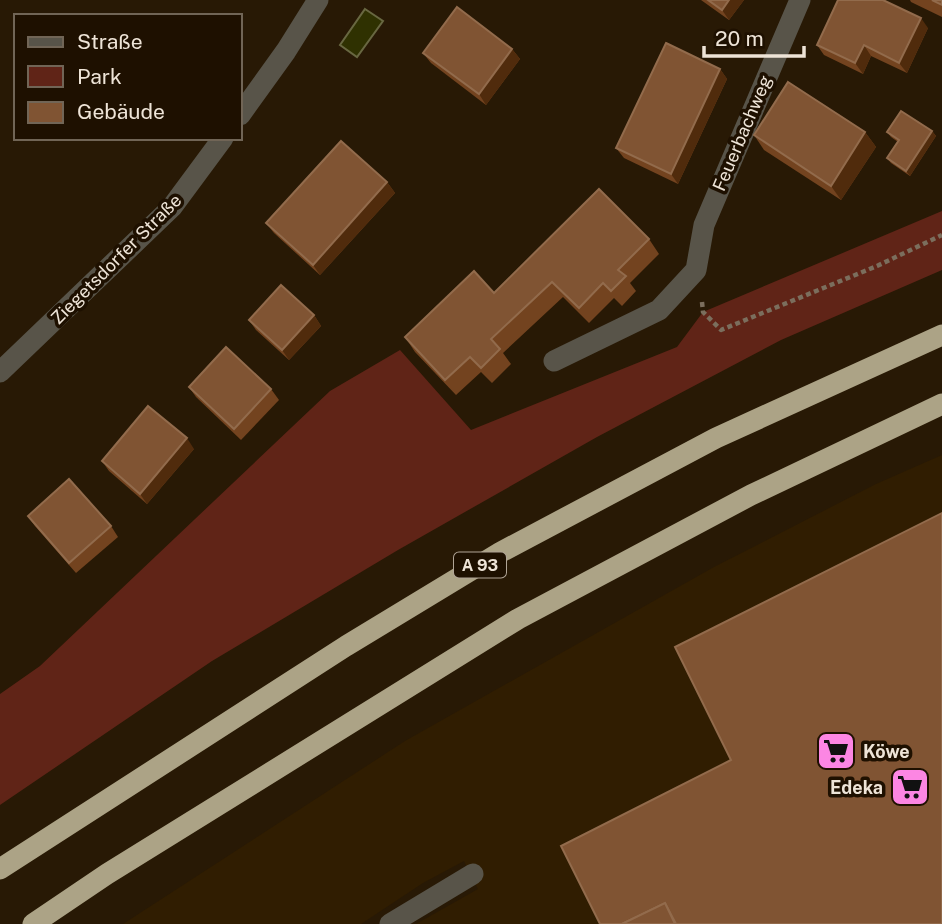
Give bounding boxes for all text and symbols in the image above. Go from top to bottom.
legend [14,14,242,140]
scale bar [704,14,804,58]
text: 20 m [715,26,764,51]
text: Straße [77,29,143,54]
text: Park [77,64,122,89]
street label: Feuerbachweg [708,72,776,194]
text: Gebäude [77,99,165,124]
street label: Ziegetsdorfer Straße [47,190,185,328]
road number: A 93 [454,552,506,578]
supermarket icon: Köwe [815,730,857,772]
place label: Köwe [863,741,910,762]
supermarket icon: Edeka [889,766,931,808]
place label: Edeka [830,777,883,798]

